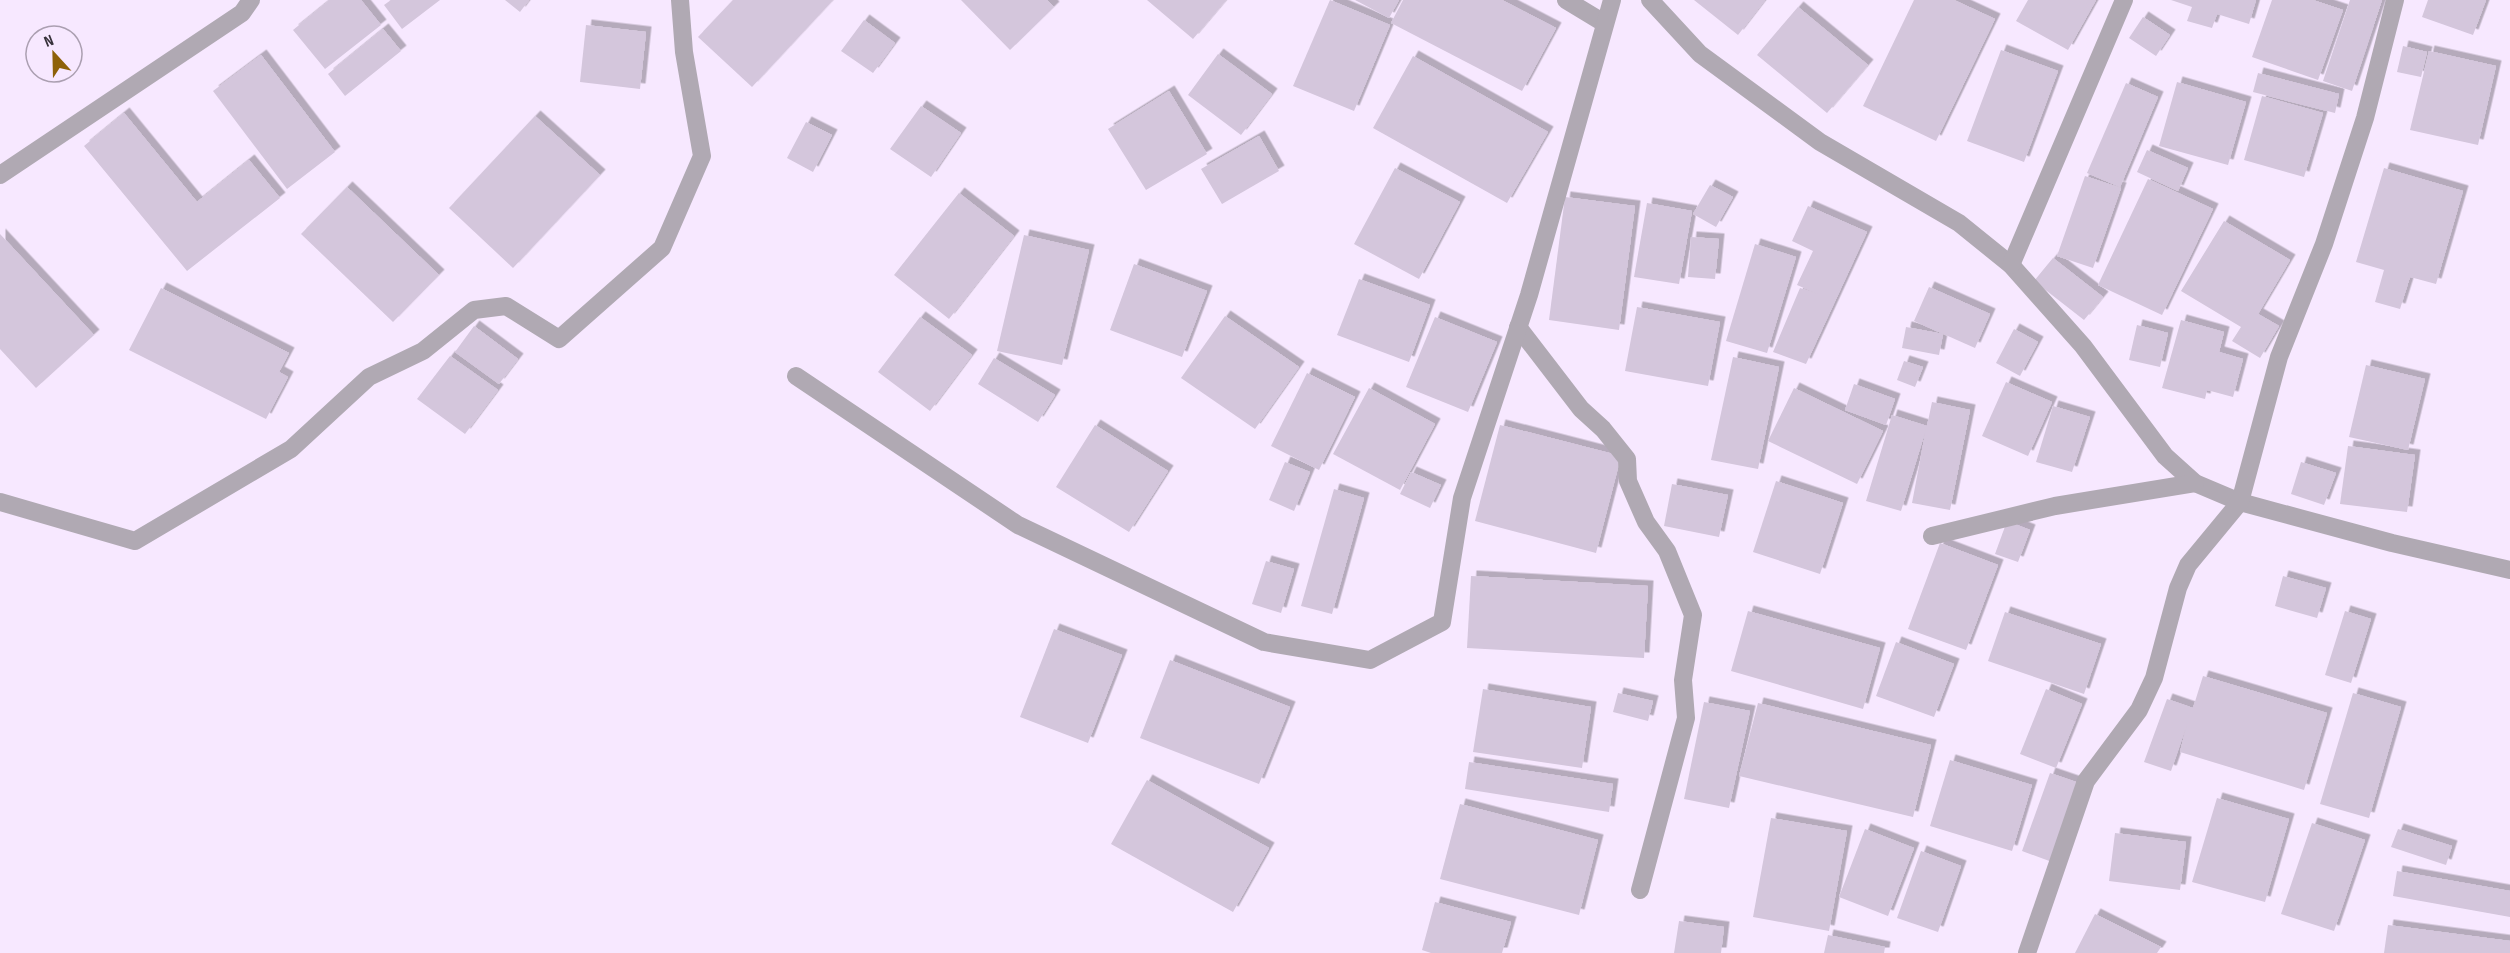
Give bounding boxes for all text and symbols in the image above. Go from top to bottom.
north arrow [24,24,84,84]
text: N [41,31,56,52]

